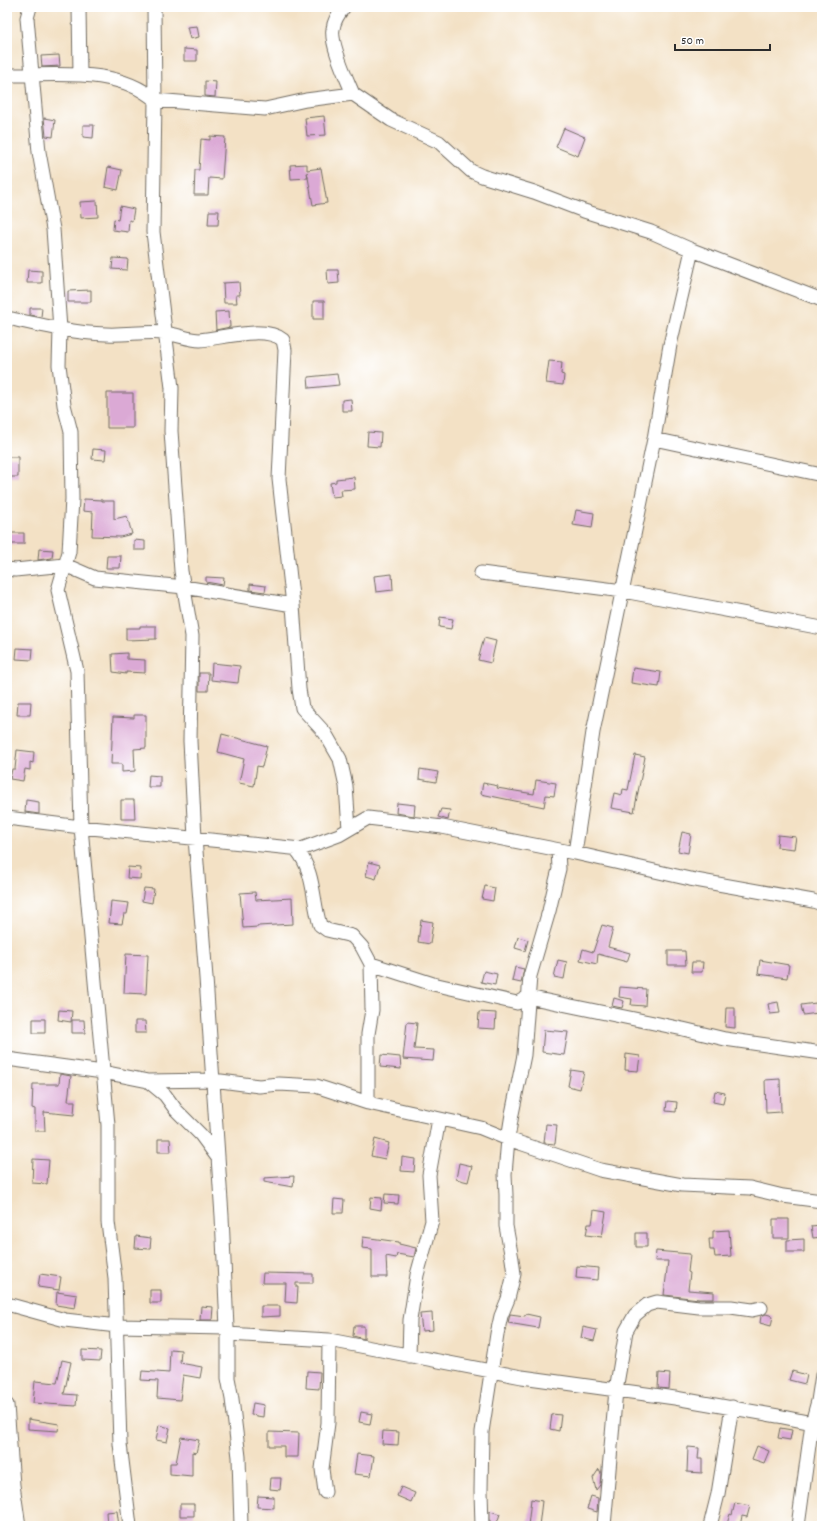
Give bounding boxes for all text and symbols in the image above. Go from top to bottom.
scale bar [675,26,770,52]
text: 50 m [681,33,704,50]

